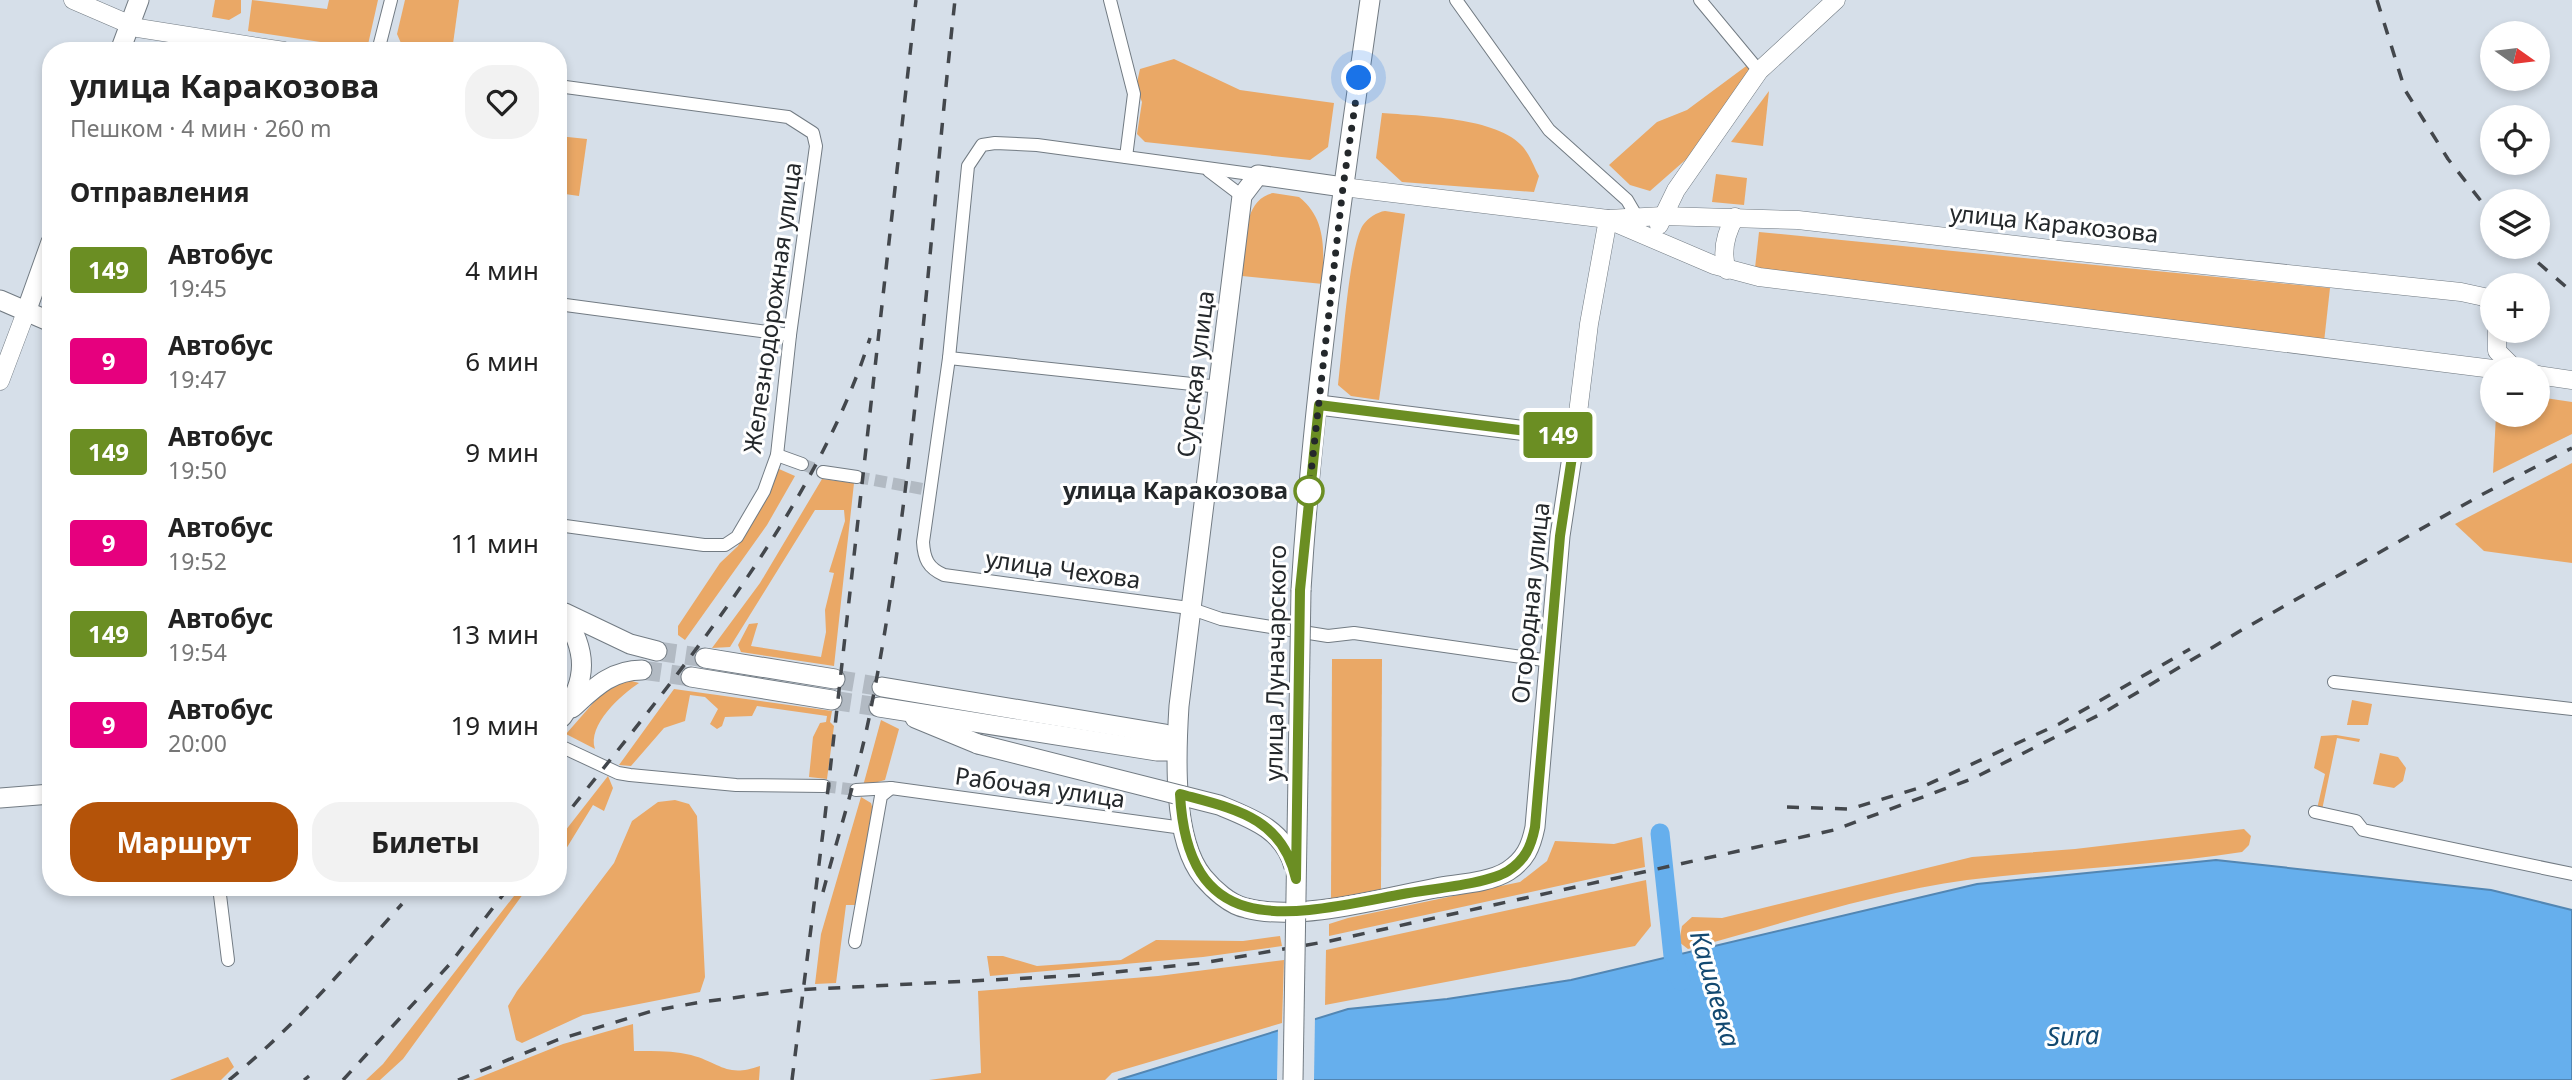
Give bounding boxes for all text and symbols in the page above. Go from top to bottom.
north arrow [2480,21,2550,91]
map controls [2480,21,2550,427]
your location [1341,60,1376,95]
text: улица Каракозова [70,63,380,108]
button: heart [465,65,539,139]
button: locate [2480,105,2550,175]
text: Пешком · 4 мин · 260 m [70,112,332,144]
street label: Железнодорожная улица [735,160,808,456]
text: Отправления [70,174,249,210]
button: layers [2480,189,2550,259]
street label: улица Каракозова [1948,195,2160,250]
text: Автобус [168,236,273,272]
text: 4 мин [465,252,539,288]
text: 149 [88,253,129,286]
text: 19:45 [168,272,227,304]
button: + [2480,273,2550,343]
street label: Сурская улица [1168,289,1221,459]
text: Автобус [168,327,273,363]
text: 6 мин [465,343,539,379]
text: 9 [102,344,115,377]
button: − [2480,357,2550,427]
text: 19:47 [168,363,227,395]
line badge: 149 [1518,412,1598,458]
text: Автобус [168,418,273,454]
text: 149 [1537,418,1579,451]
text: 9 мин [465,434,539,470]
text: 149 [88,435,129,468]
text: 19:50 [168,454,227,486]
place label: улица Каракозова [1062,473,1288,506]
marker: улица Каракозова [1294,476,1324,506]
street label: Огородная улица [1503,501,1556,705]
text: Автобус [168,509,273,545]
text: 11 мин [450,525,539,561]
text: 9 [102,526,115,559]
street label: улица Чехова [984,541,1143,596]
text: 19:52 [168,545,227,577]
street label: улица Луначарского [1256,545,1293,781]
text: Автобус [168,600,273,636]
text: 13 мин [450,616,539,652]
text: 149 [88,617,129,650]
text: 19:54 [168,636,227,668]
text: Автобус [168,691,273,727]
text: 19 мин [450,707,539,743]
text: 9 [102,708,115,741]
text: 20:00 [168,727,227,759]
street label: Рабочая улица [953,758,1127,815]
button: Маршрут [70,802,298,882]
button: Билеты [312,802,539,882]
water label: Кашаевка [1682,926,1750,1051]
water label: Sura [2046,1016,2100,1054]

